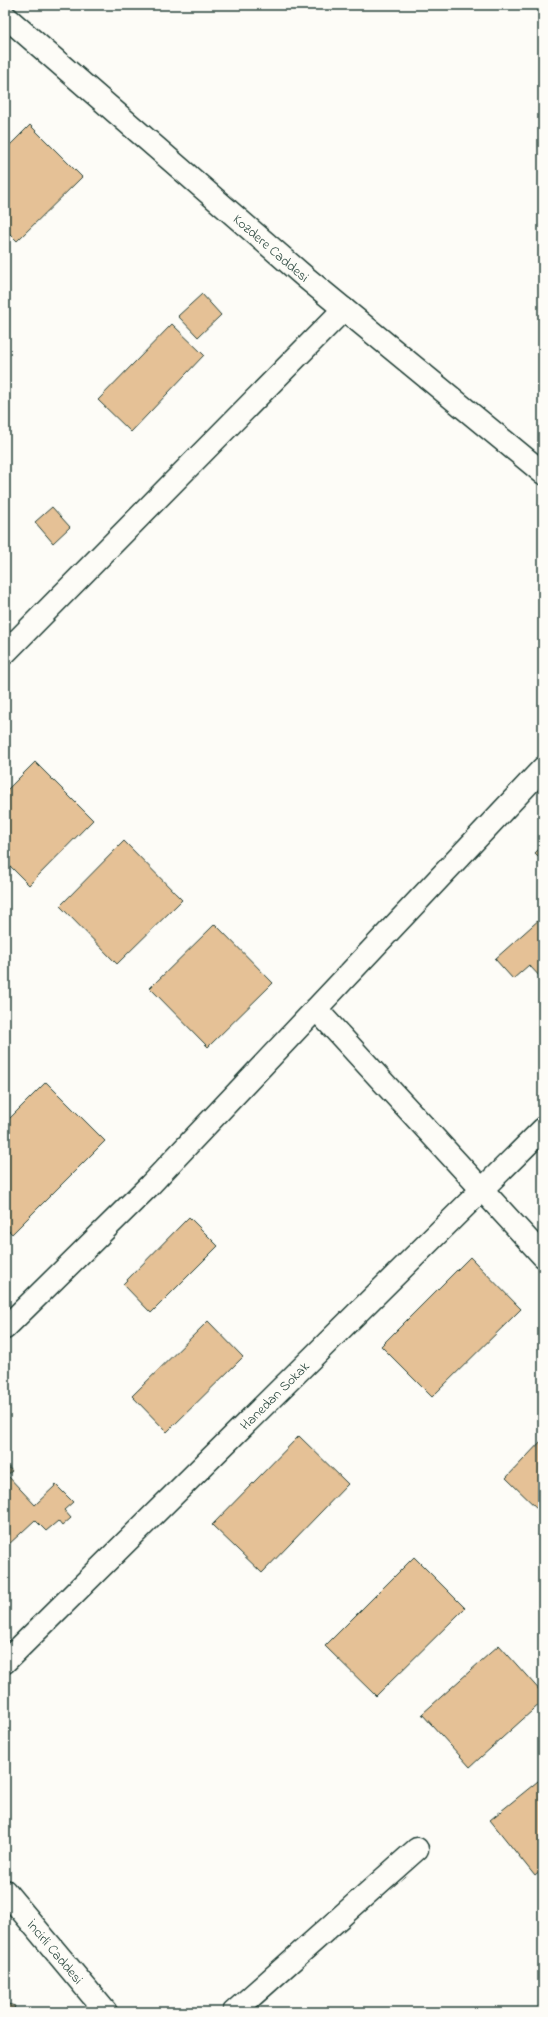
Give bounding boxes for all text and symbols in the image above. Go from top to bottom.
street label: Kozdere Caddesi [228,210,313,288]
street label: Hanedan Sokak [236,1356,315,1436]
street label: İncirli Caddesi [21,1916,88,1990]

